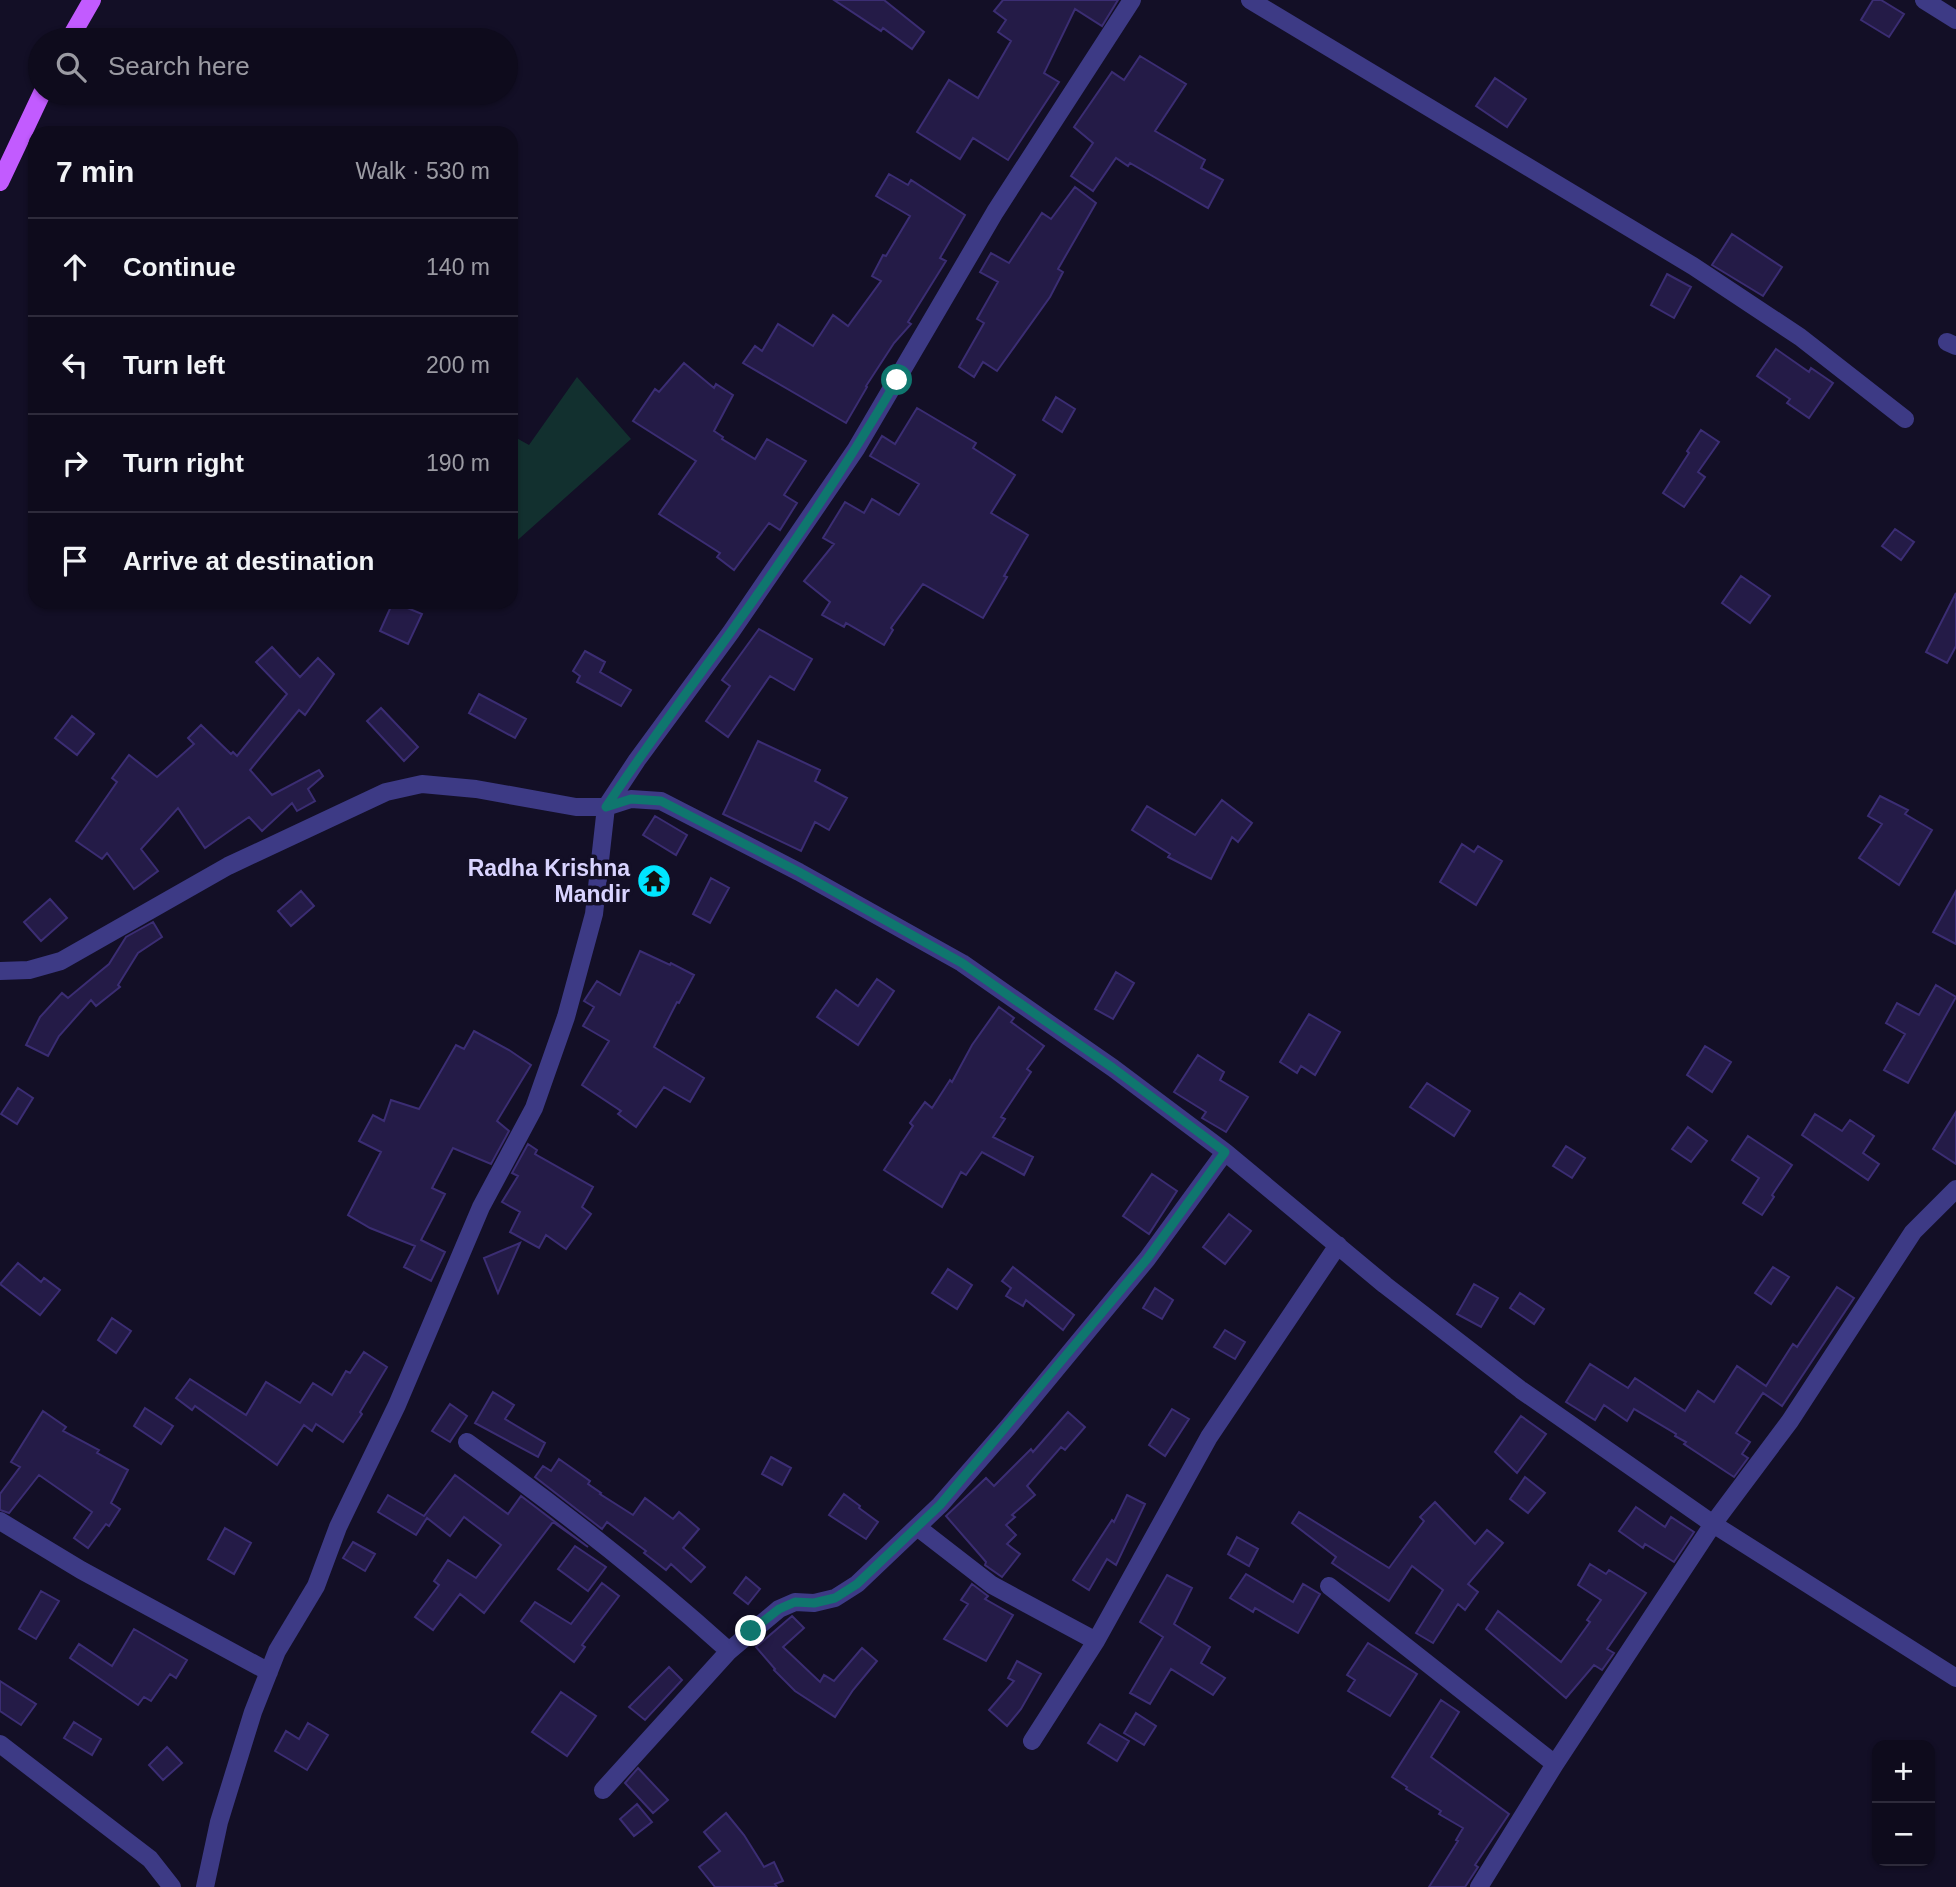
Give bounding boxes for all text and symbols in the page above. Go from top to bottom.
search box [28,28,518,105]
icon: search [52,48,90,86]
text: Search here [108,51,250,81]
text: 7 min [56,155,134,188]
text: Walk · 530 m [355,158,490,184]
icon: ahead [56,248,94,286]
text: Continue [123,252,236,282]
text: 140 m [426,254,490,280]
icon: left [56,346,94,384]
text: Turn left [123,350,225,380]
text: 200 m [426,352,490,378]
route start [881,364,912,395]
icon: right [56,444,94,482]
text: Turn right [123,448,244,478]
text: 190 m [426,450,490,476]
icon: arrive [56,542,94,580]
text: Arrive at destination [123,546,374,576]
place label: Radha Krishna Mandir [468,855,630,907]
temple icon: Radha Krishna Mandir [635,862,673,900]
route end [735,1615,766,1646]
map controls [1872,1740,1935,1866]
button: + [1872,1740,1935,1803]
button: − [1872,1803,1935,1866]

